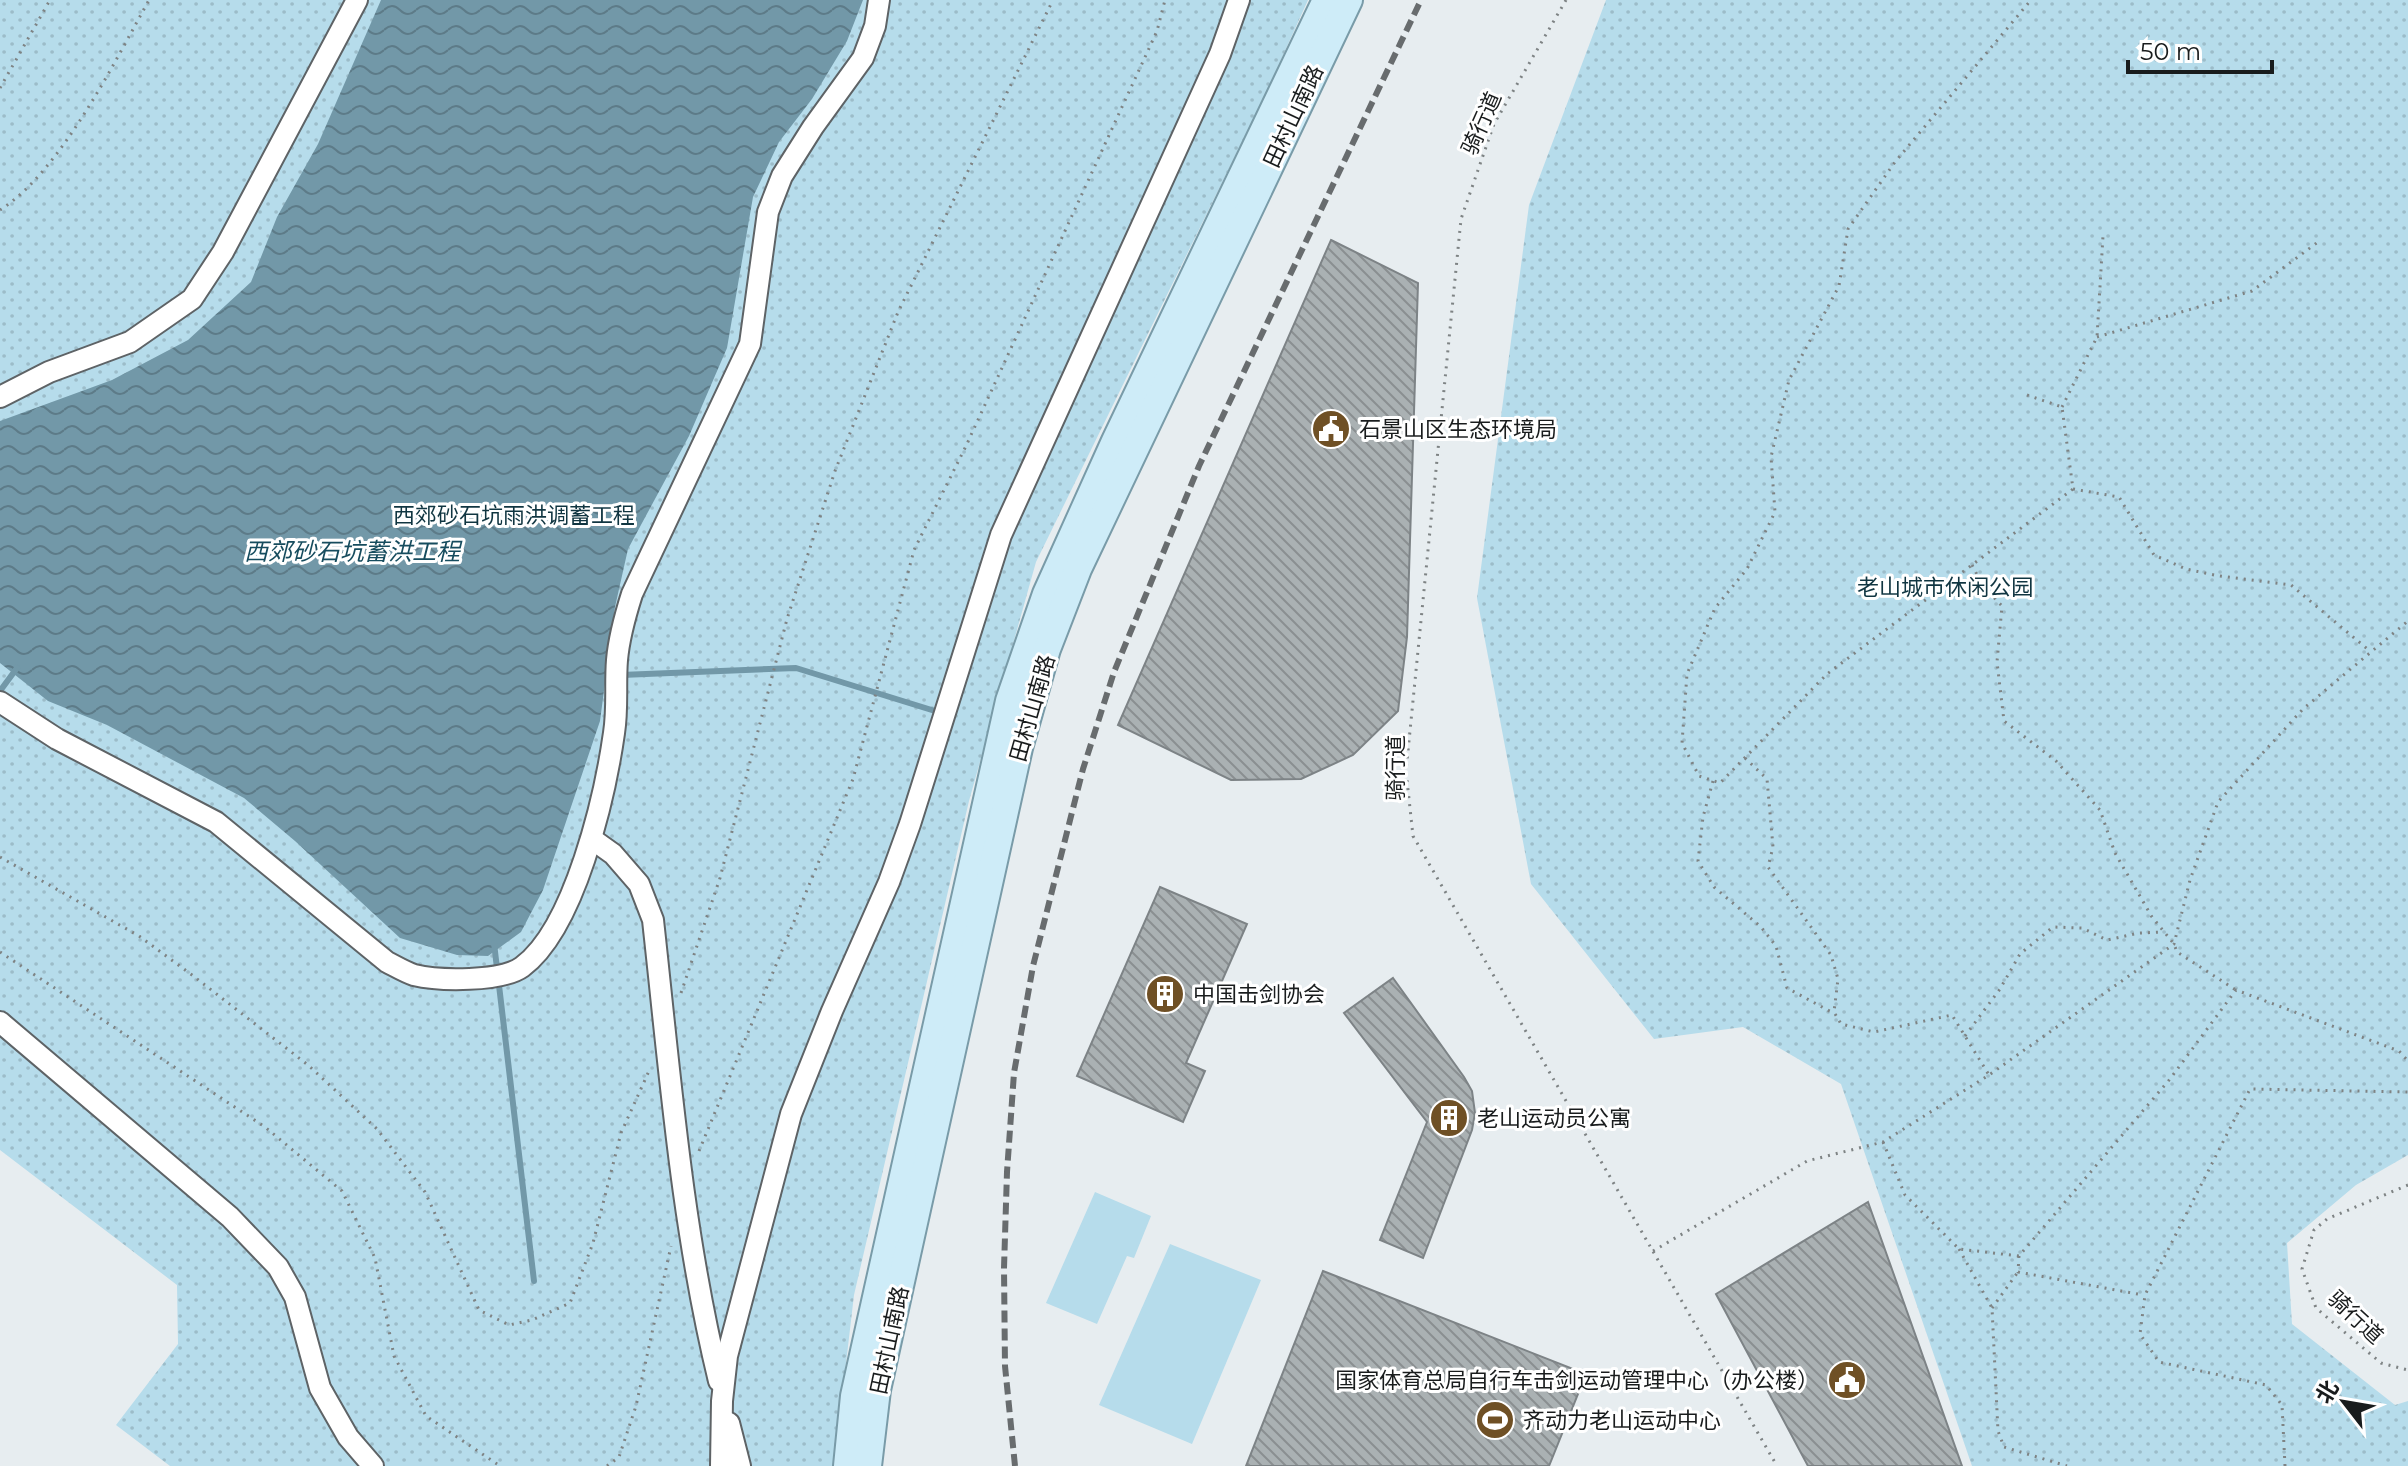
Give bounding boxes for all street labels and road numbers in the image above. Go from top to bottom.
street label: 田村山南路 [1258,61,1329,172]
street label: 骑行道 [1456,88,1507,159]
street label: 田村山南路 [1004,652,1061,765]
street label: 骑行道 [1382,735,1409,801]
street label: 田村山南路 [865,1283,914,1397]
street label: 骑行道 [2322,1285,2389,1350]

